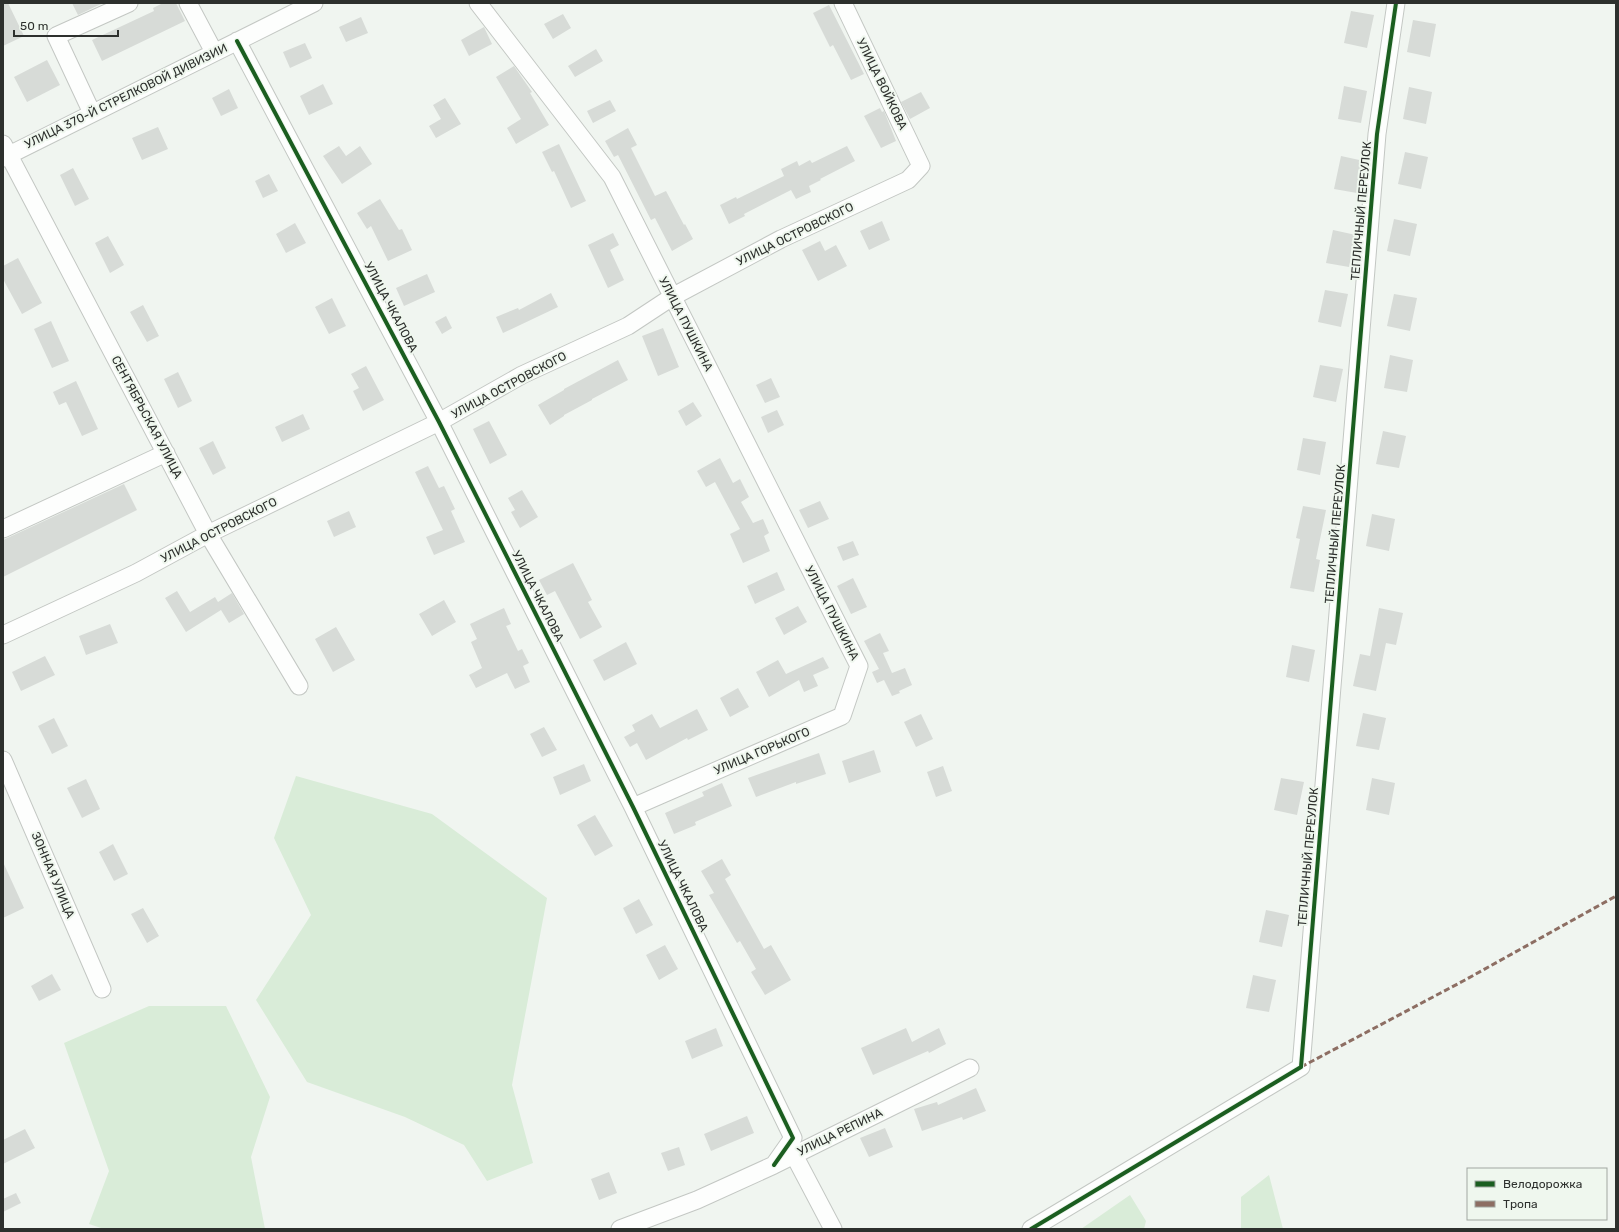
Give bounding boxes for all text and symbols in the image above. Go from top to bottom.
scale bar [14,12,118,38]
text: 50 m [20,19,48,33]
street label: УЛИЦА ВОЙКОВА [854,36,910,132]
street label: УЛИЦА 370-Й СТРЕЛКОВОЙ ДИВИЗИИ [22,41,230,151]
street label: ТЕПЛИЧНЫЙ ПЕРЕУЛОК [1348,140,1374,281]
street label: УЛИЦА ОСТРОВСКОГО [734,200,856,268]
street label: УЛИЦА ЧКАЛОВА [361,260,421,354]
street label: УЛИЦА ПУШКИНА [656,274,716,374]
street label: УЛИЦА ОСТРОВСКОГО [449,349,569,421]
street label: СЕНТЯБРЬСКАЯ УЛИЦА [109,353,185,481]
street label: ТЕПЛИЧНЫЙ ПЕРЕУЛОК [1322,463,1348,604]
street label: УЛИЦА ОСТРОВСКОГО [159,495,279,565]
street label: УЛИЦА ЧКАЛОВА [509,548,567,644]
street label: УЛИЦА ПУШКИНА [802,563,862,663]
street label: УЛИЦА ГОРЬКОГО [712,725,812,777]
street label: ТЕПЛИЧНЫЙ ПЕРЕУЛОК [1295,786,1321,927]
street label: ЗОННАЯ УЛИЦА [28,830,78,920]
street label: УЛИЦА ЧКАЛОВА [655,838,711,934]
street label: УЛИЦА РЕПИНА [795,1105,885,1159]
legend [1467,1168,1607,1220]
text: Велодорожка [1503,1177,1582,1191]
text: Тропа [1503,1197,1538,1211]

